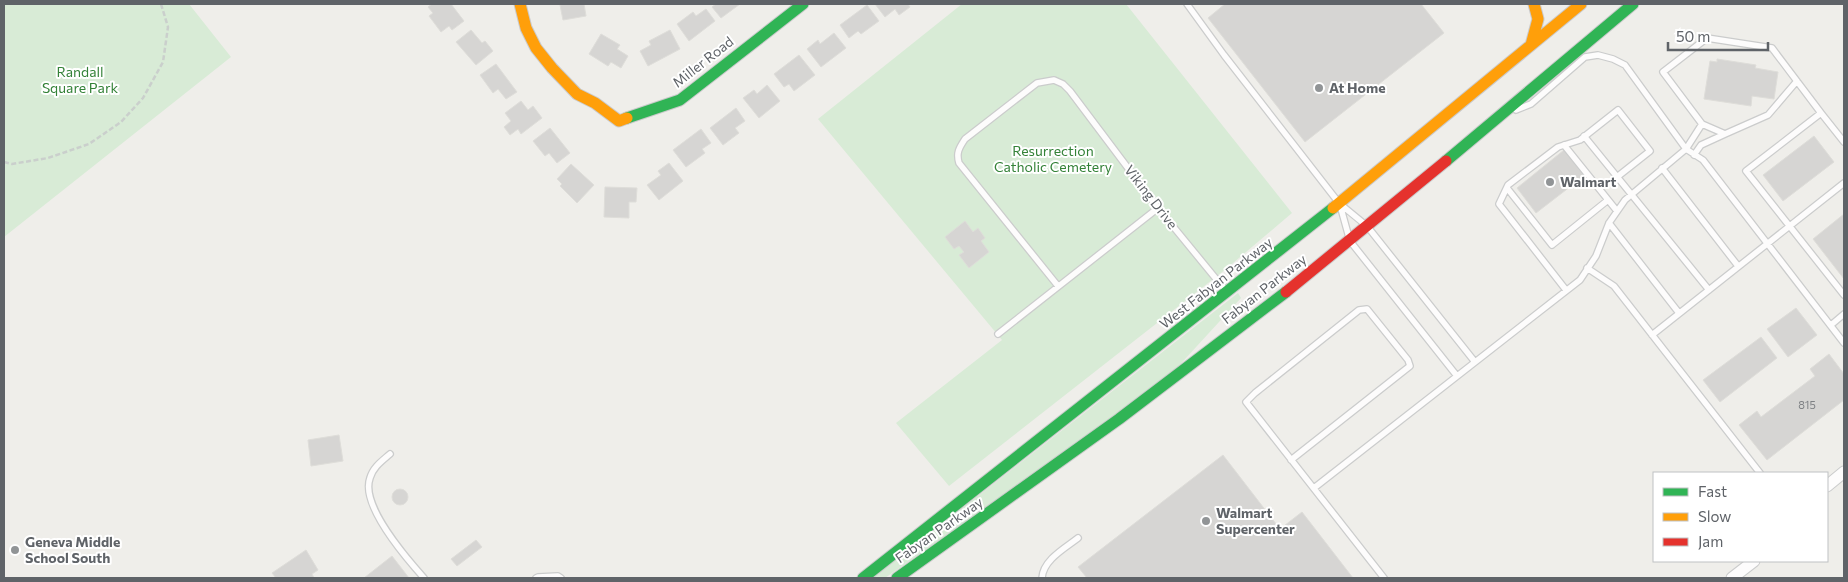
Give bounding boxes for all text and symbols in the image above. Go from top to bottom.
scale bar [1668,20,1768,52]
text: 50 m [1676,27,1710,45]
street label: Miller Road [669,33,736,91]
park label: Randall Square Park [42,63,119,96]
place label: At Home [1329,79,1386,96]
marker: At Home [1313,82,1325,94]
park label: Resurrection Catholic Cemetery [994,142,1112,175]
street label: Viking Drive [1121,161,1182,232]
place label: Walmart [1560,173,1616,190]
marker: Walmart [1544,176,1556,188]
street label: West Fabyan Parkway [1156,234,1276,332]
street label: Fabyan Parkway [1218,251,1310,327]
house number: 815 [1798,398,1816,411]
legend [1653,472,1828,562]
text: Fast [1698,482,1727,500]
street label: Fabyan Parkway [892,493,986,566]
place label: Walmart Supercenter [1216,504,1295,537]
text: Slow [1698,507,1731,525]
marker: Walmart Supercenter [1200,515,1212,527]
text: Jam [1698,532,1723,550]
place label: Geneva Middle School South [25,533,120,566]
marker: Geneva Middle School South [9,544,21,556]

